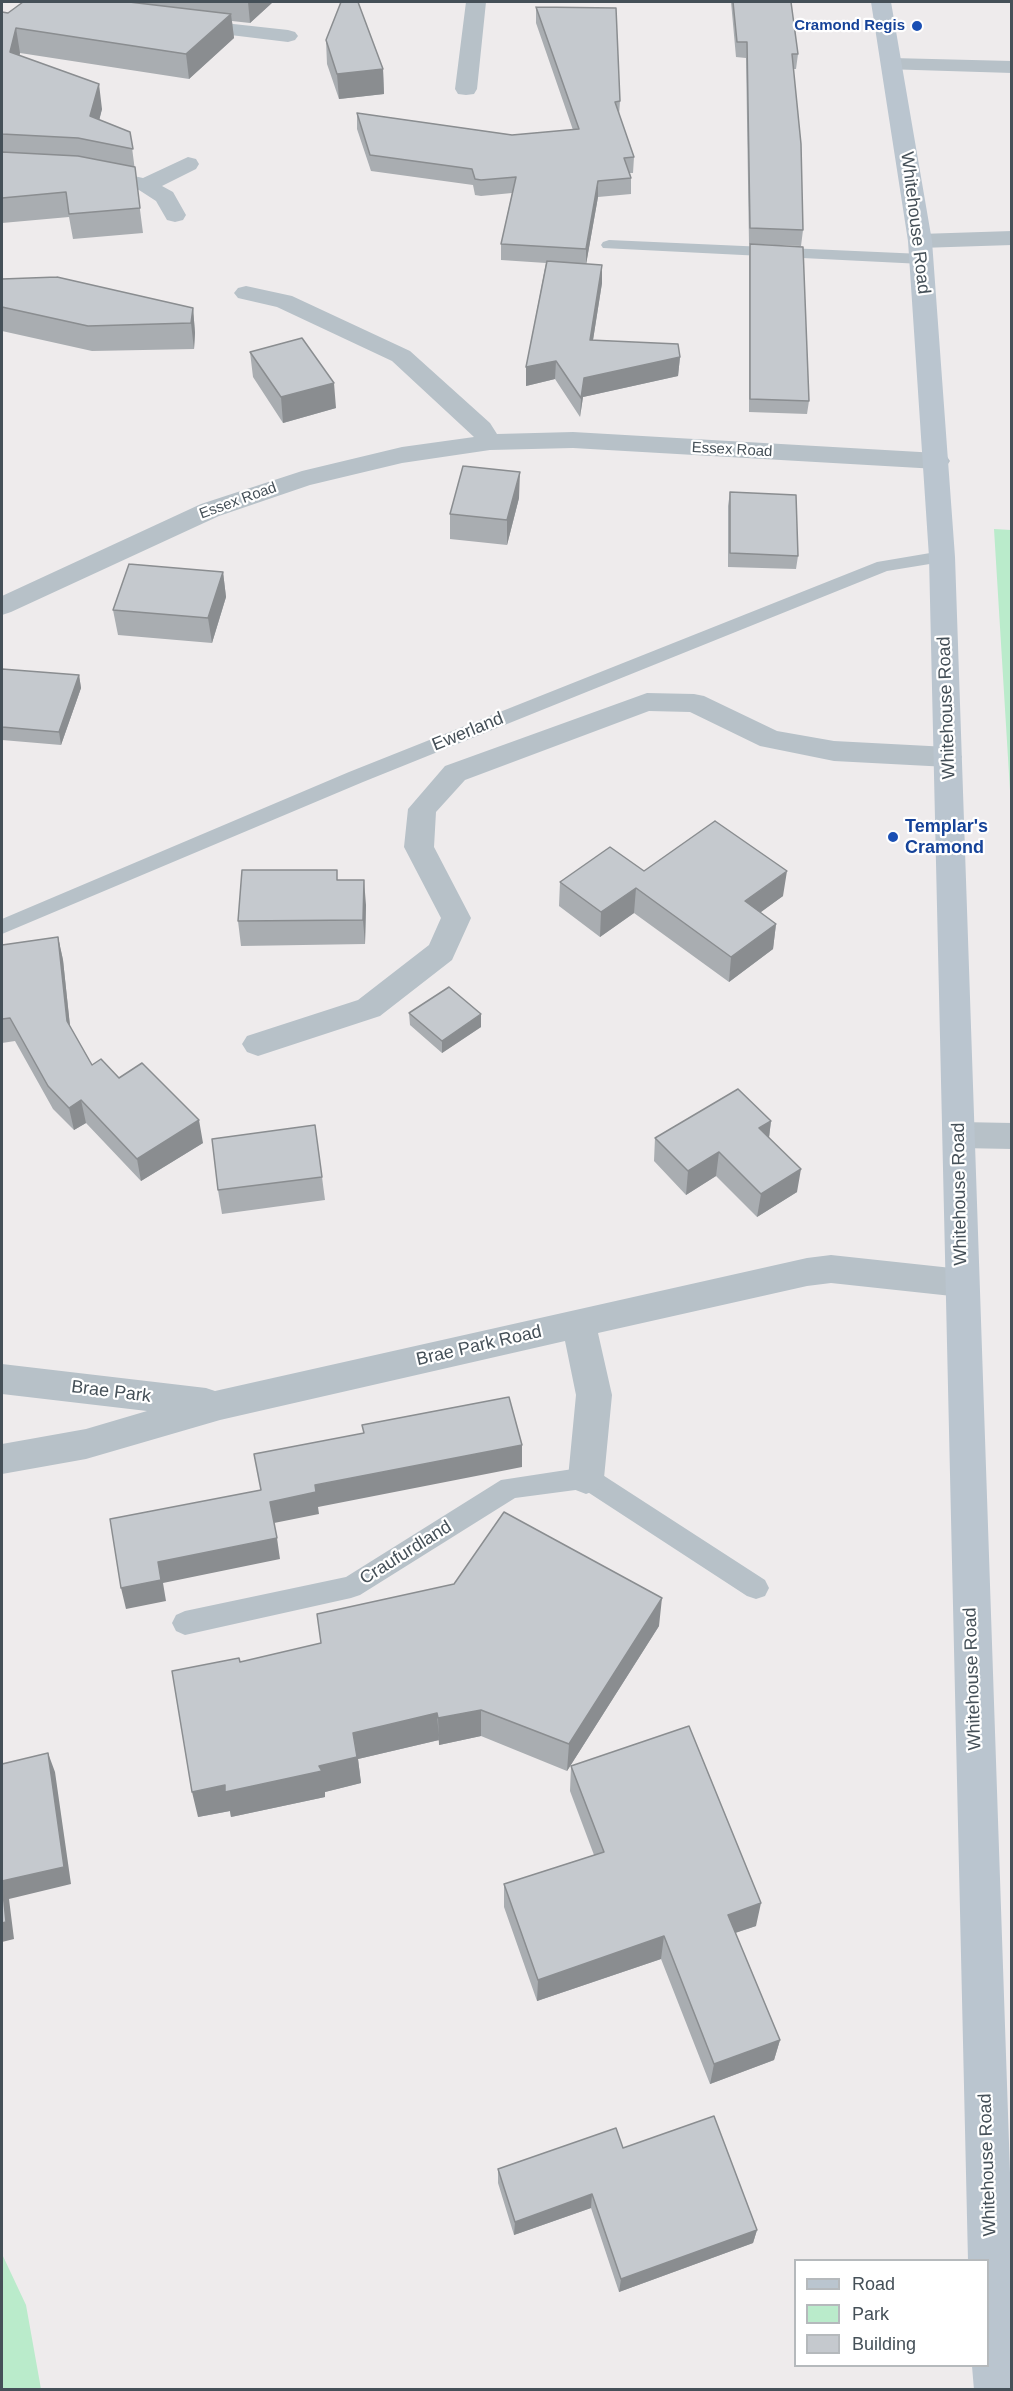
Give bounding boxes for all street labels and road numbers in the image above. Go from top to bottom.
street label: Whitehouse Road [896,151,934,295]
street label: Essex Road [691,439,773,461]
street label: Essex Road [197,479,279,523]
street label: Whitehouse Road [934,636,960,780]
street label: Ewerland [429,708,507,756]
street label: Whitehouse Road [948,1122,972,1266]
street label: Brae Park Road [414,1321,544,1371]
street label: Brae Park [70,1376,152,1408]
street label: Craufurdland [356,1516,456,1590]
street label: Whitehouse Road [960,1607,986,1751]
street label: Whitehouse Road [975,2093,1001,2237]

